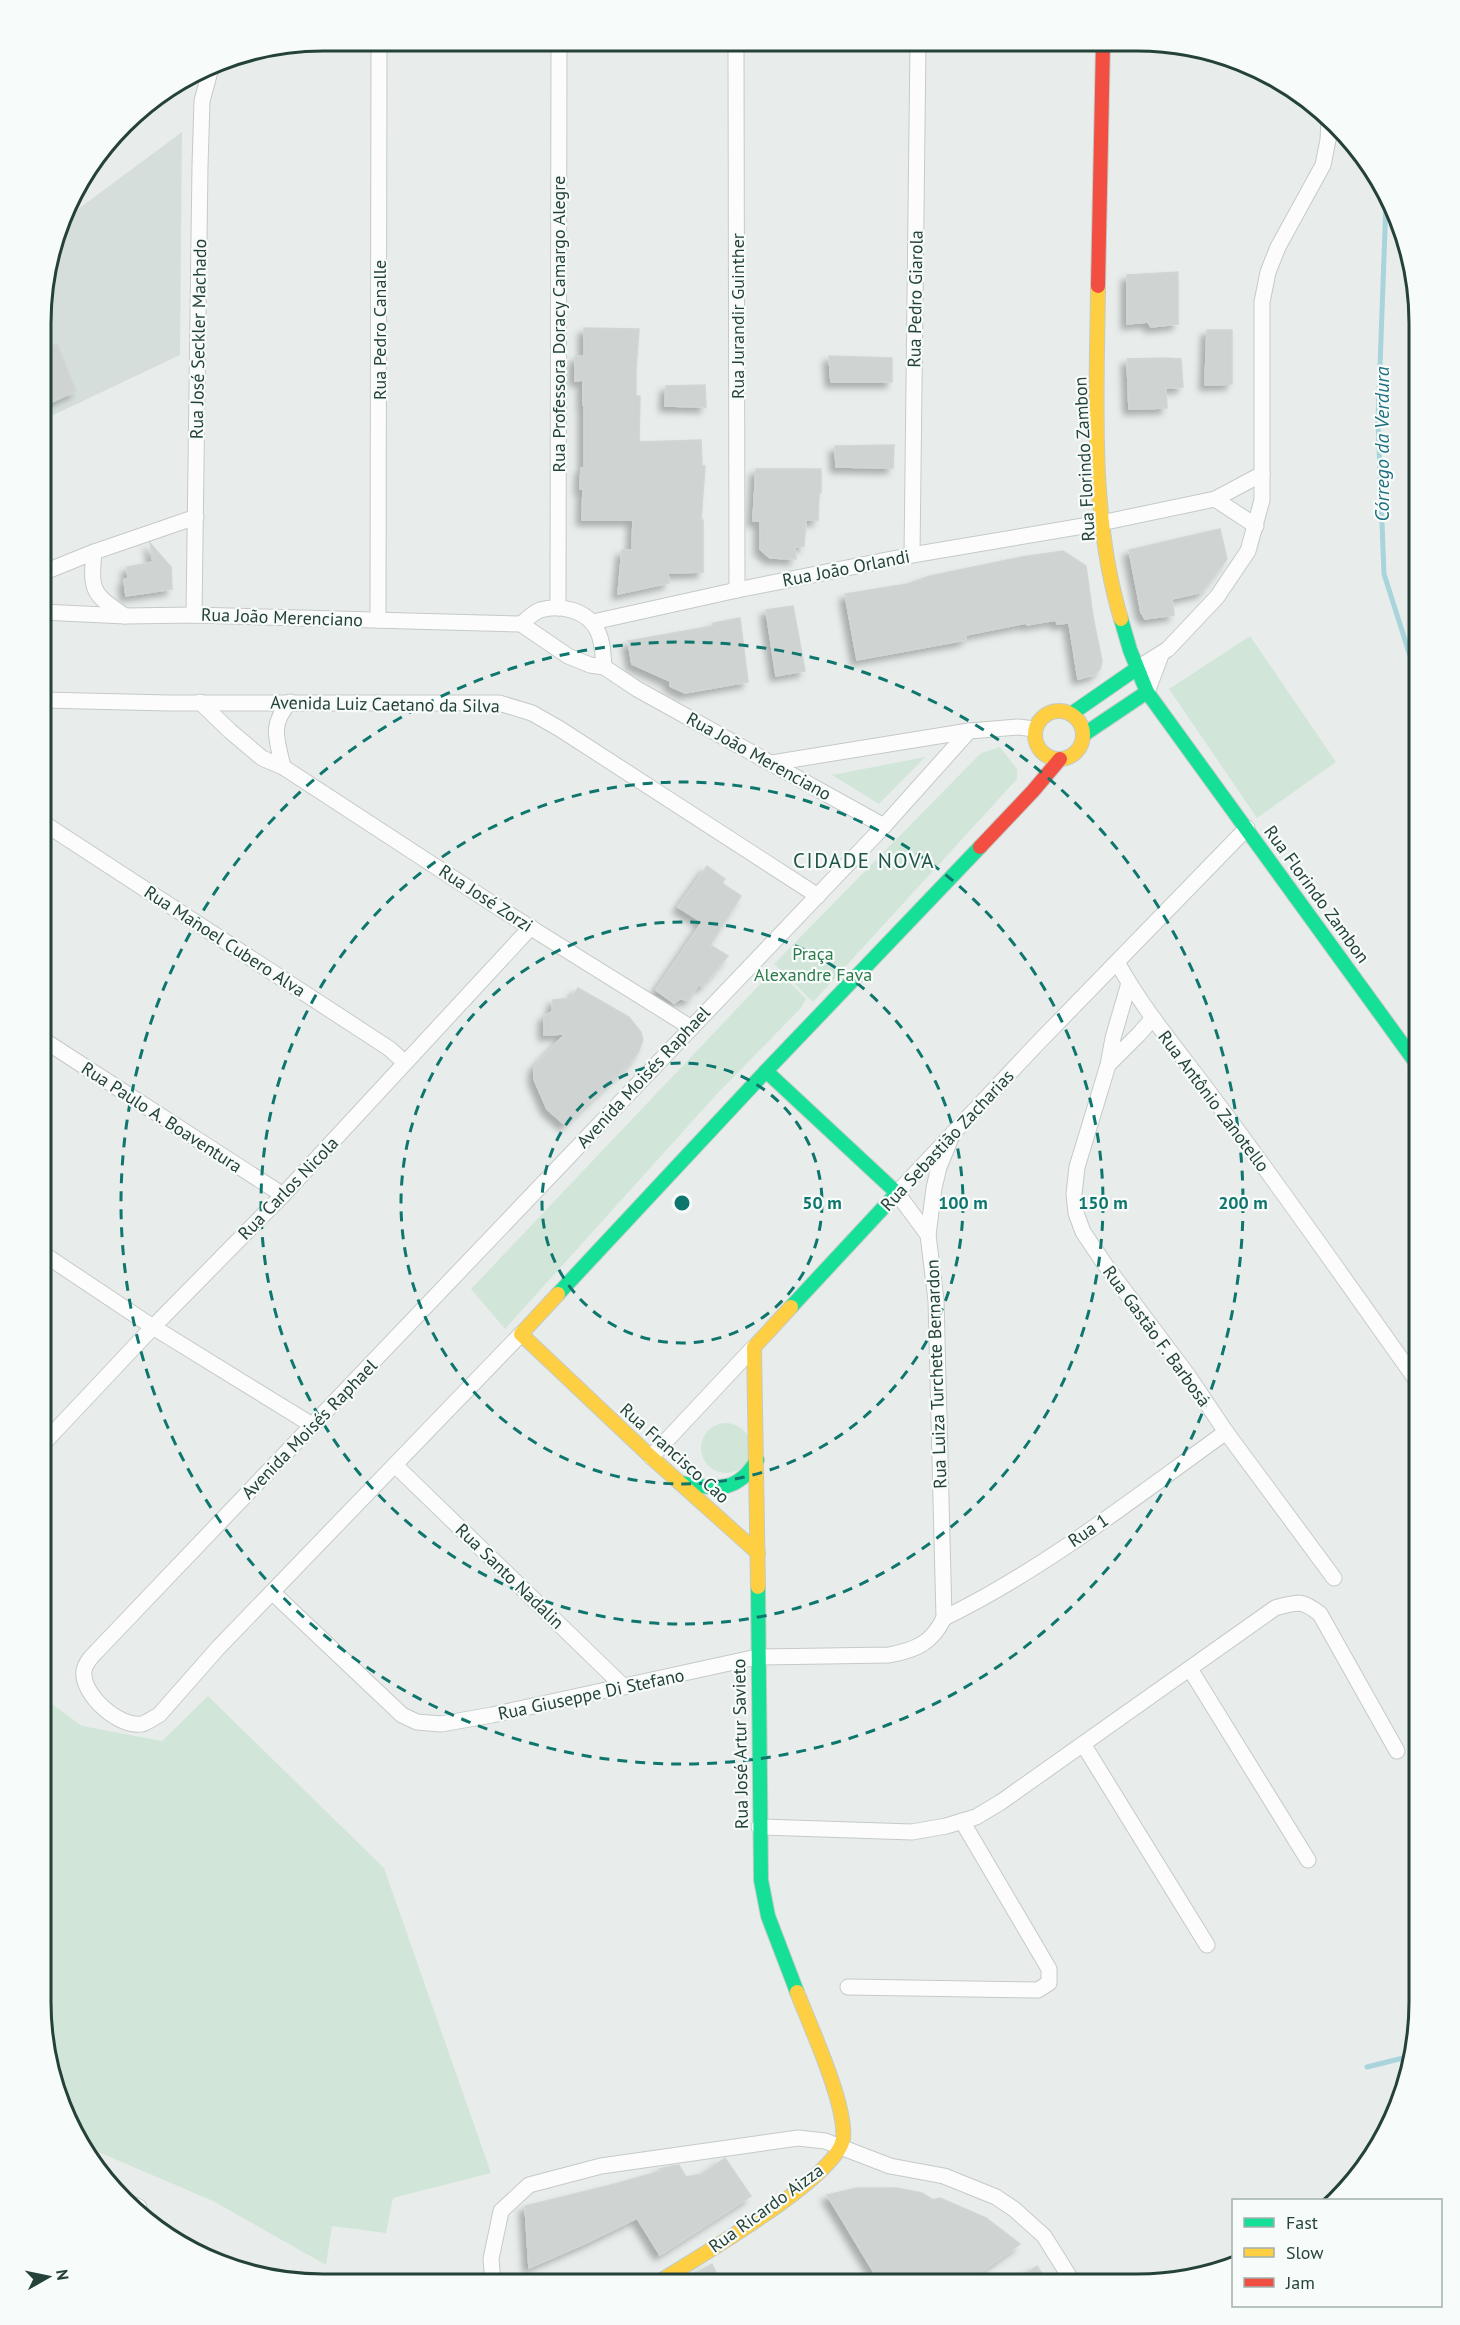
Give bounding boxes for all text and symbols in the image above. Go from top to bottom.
street label: Rua Professora Doracy Camargo Alegre [547,176,570,472]
street label: Rua Pedro Giarola [902,230,928,368]
street label: Rua Jurandir Guinther [726,233,749,399]
street label: Rua José Seckler Machado [185,239,211,439]
street label: Rua Pedro Canalle [368,260,391,400]
water label: Córrego da Verdura [1369,366,1395,522]
street label: Rua Florindo Zambon [1068,376,1100,542]
street label: Rua João Orlandi [780,544,912,592]
street label: Rua João Merenciano [201,603,363,631]
street label: Avenida Luiz Caetano da Silva [270,690,500,718]
street label: Rua João Merenciano [683,707,835,805]
street label: Rua Florindo Zambon [1259,821,1375,967]
district label: CIDADE NOVA [793,847,935,874]
street label: Rua José Zorzi [435,859,537,937]
street label: Rua Manoel Cubero Alva [140,880,310,1002]
park label: Praça Alexandre Fava [754,942,872,986]
street label: Avenida Moisés Raphael [571,1001,715,1153]
street label: Rua Antônio Zanotello [1153,1026,1275,1176]
street label: Rua Paulo A. Boaventura [77,1056,247,1178]
street label: Rua Sebastião Zacharias [875,1064,1019,1216]
street label: Rua Carlos Nicola [233,1132,343,1244]
text: 50 m [802,1191,842,1214]
text: 100 m [938,1191,988,1214]
text: 150 m [1078,1191,1128,1214]
text: 200 m [1218,1191,1268,1214]
centre of rings [672,1193,692,1213]
street label: Rua Luiza Turchete Bernardon [921,1259,951,1489]
street label: Rua Gastão F. Barbosa [1098,1261,1216,1411]
street label: Avenida Moisés Raphael [236,1354,382,1504]
street label: Rua Francisco Cao [616,1398,734,1508]
street label: Rua 1 [1063,1508,1113,1552]
street label: Rua Santo Nadalin [451,1518,569,1634]
street label: Rua José Artur Savieto [727,1659,753,1829]
street label: Rua Giuseppe Di Stefano [496,1663,686,1725]
street label: Rua Ricardo Aizza [704,2159,828,2257]
legend [1232,2199,1442,2307]
text: Fast [1286,2211,1318,2234]
text: Slow [1286,2241,1324,2264]
north arrow [18,2247,78,2307]
text: N [52,2268,74,2281]
text: Jam [1285,2271,1315,2294]

